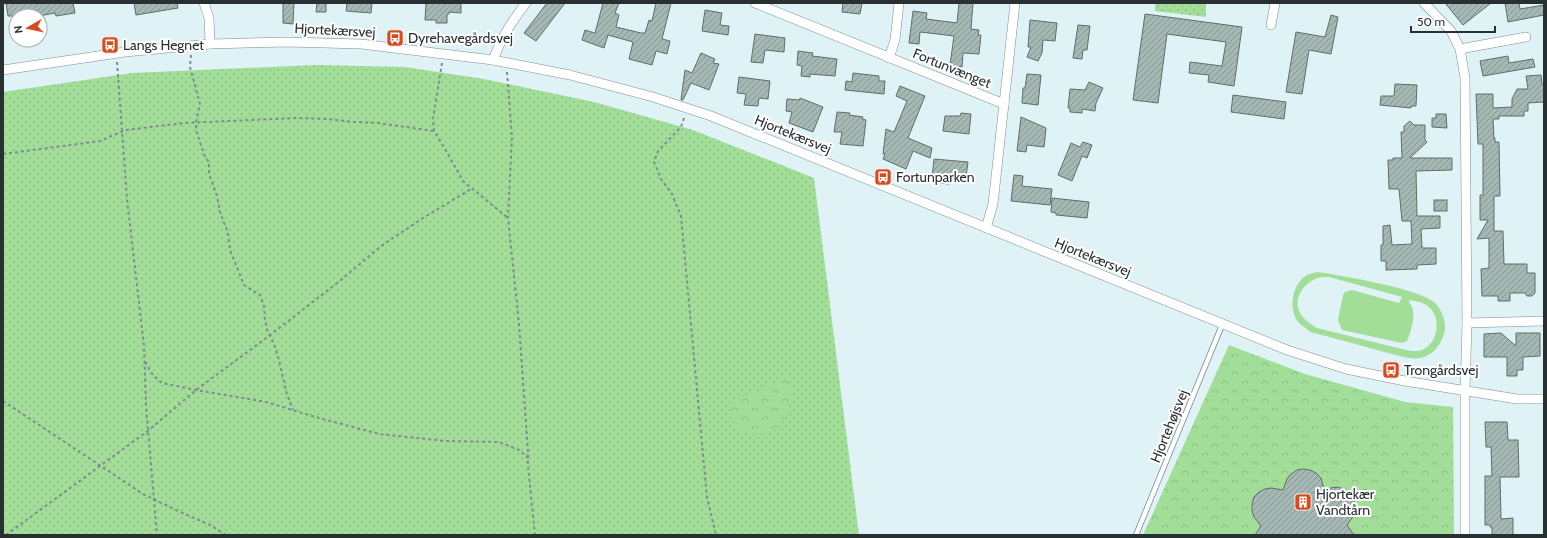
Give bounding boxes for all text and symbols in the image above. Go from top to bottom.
north arrow [8,8,48,48]
scale bar [1411,8,1495,34]
text: 50 m [1417,14,1445,29]
street label: Hjortekærsvej [294,19,376,41]
text: N [11,25,26,35]
bus stop icon: Dyrehavegårdsvej [385,28,405,48]
place label: Dyrehavegårdsvej [408,29,513,47]
bus stop icon: Langs Hegnet [100,35,120,55]
place label: Langs Hegnet [123,36,204,54]
street label: Fortunvænget [910,44,994,92]
street label: Hjortekærsvej [752,110,834,158]
bus stop icon: Fortunparken [873,167,893,187]
place label: Fortunparken [896,168,975,186]
street label: Hjortekærsvej [1052,233,1134,281]
bus stop icon: Trongårdsvej [1381,360,1401,380]
place label: Trongårdsvej [1404,361,1478,379]
street label: Hjortehøjsvej [1146,387,1192,465]
place label: Hjortekær Vandtårn [1316,485,1375,519]
building icon: Hjortekær Vandtårn [1293,492,1313,512]

